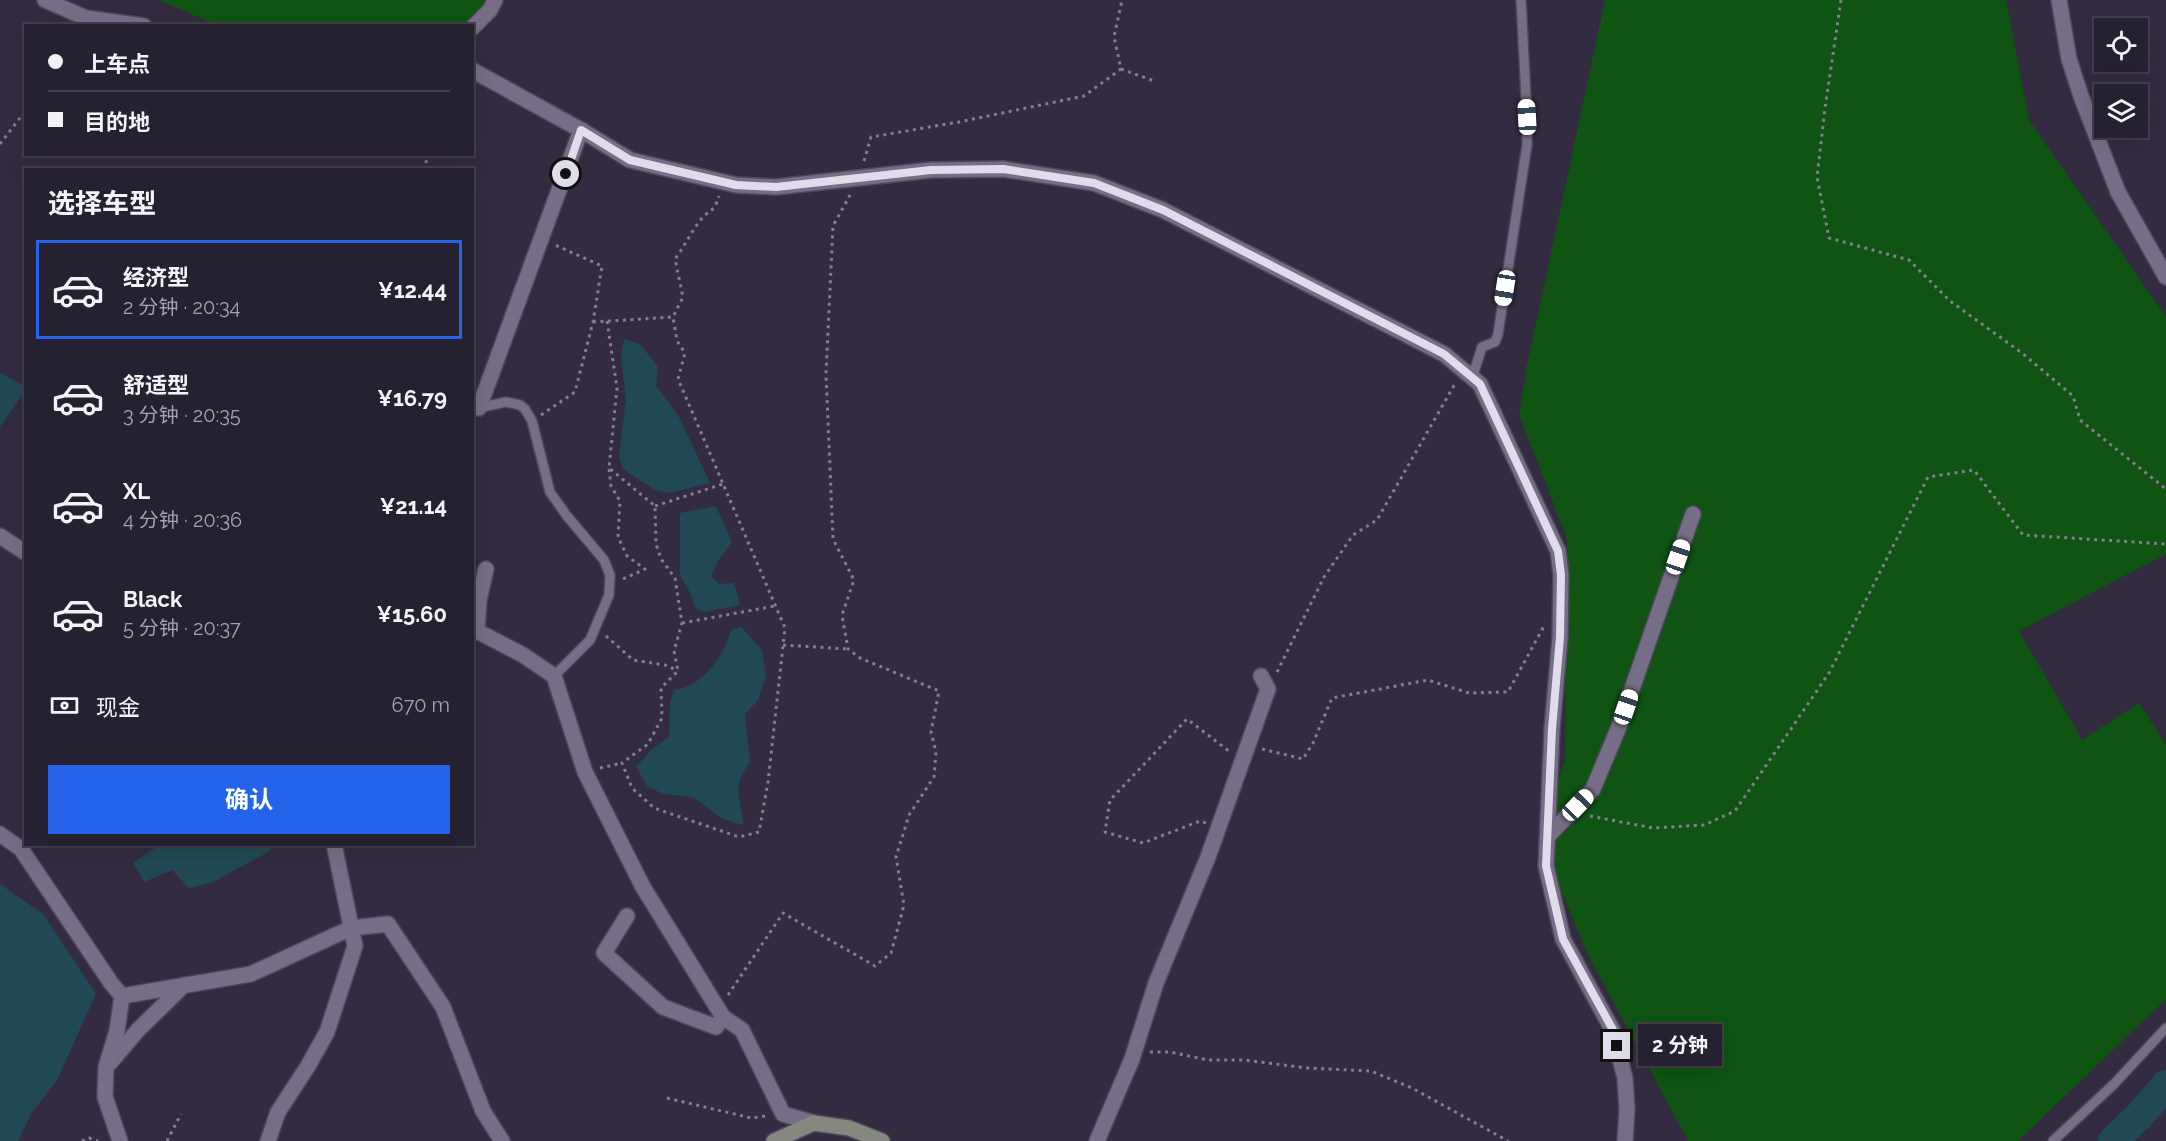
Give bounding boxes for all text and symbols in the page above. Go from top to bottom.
map controls [2094,18,2148,138]
button: locate [2094,18,2148,72]
text: 上车点 [84,51,150,77]
button: layers [2094,84,2148,138]
car [1517,99,1537,135]
text: 目的地 [84,109,150,135]
route start [552,160,579,187]
text: 选择车型 [48,188,156,219]
icon: car [51,263,105,317]
text: 经济型 [123,264,189,290]
car [1493,269,1517,307]
text: ¥12.44 [378,277,447,303]
text: 2 分钟 · 20:34 [123,295,241,319]
icon: car [51,371,105,425]
text: 舒适型 [123,372,189,398]
text: ¥16.79 [377,385,447,411]
text: 3 分钟 · 20:35 [123,403,241,427]
text: XL [123,478,150,504]
icon: car [51,479,105,533]
text: ¥21.14 [380,493,447,519]
text: 4 分钟 · 20:36 [123,508,242,532]
car [1664,537,1692,577]
text: Black [123,586,182,612]
icon: car [51,587,105,641]
text: ¥15.60 [376,601,447,627]
text: 5 分钟 · 20:37 [123,616,241,640]
car [1612,687,1640,727]
icon: cash [48,689,81,722]
text: 670 m [392,693,450,717]
text: 现金 [96,694,140,720]
button: 确认 [48,765,450,834]
car [1559,786,1597,824]
callout: 2 分钟 [1638,1025,1722,1067]
route end [1603,1032,1630,1059]
text: 2 分钟 [1652,1033,1708,1057]

